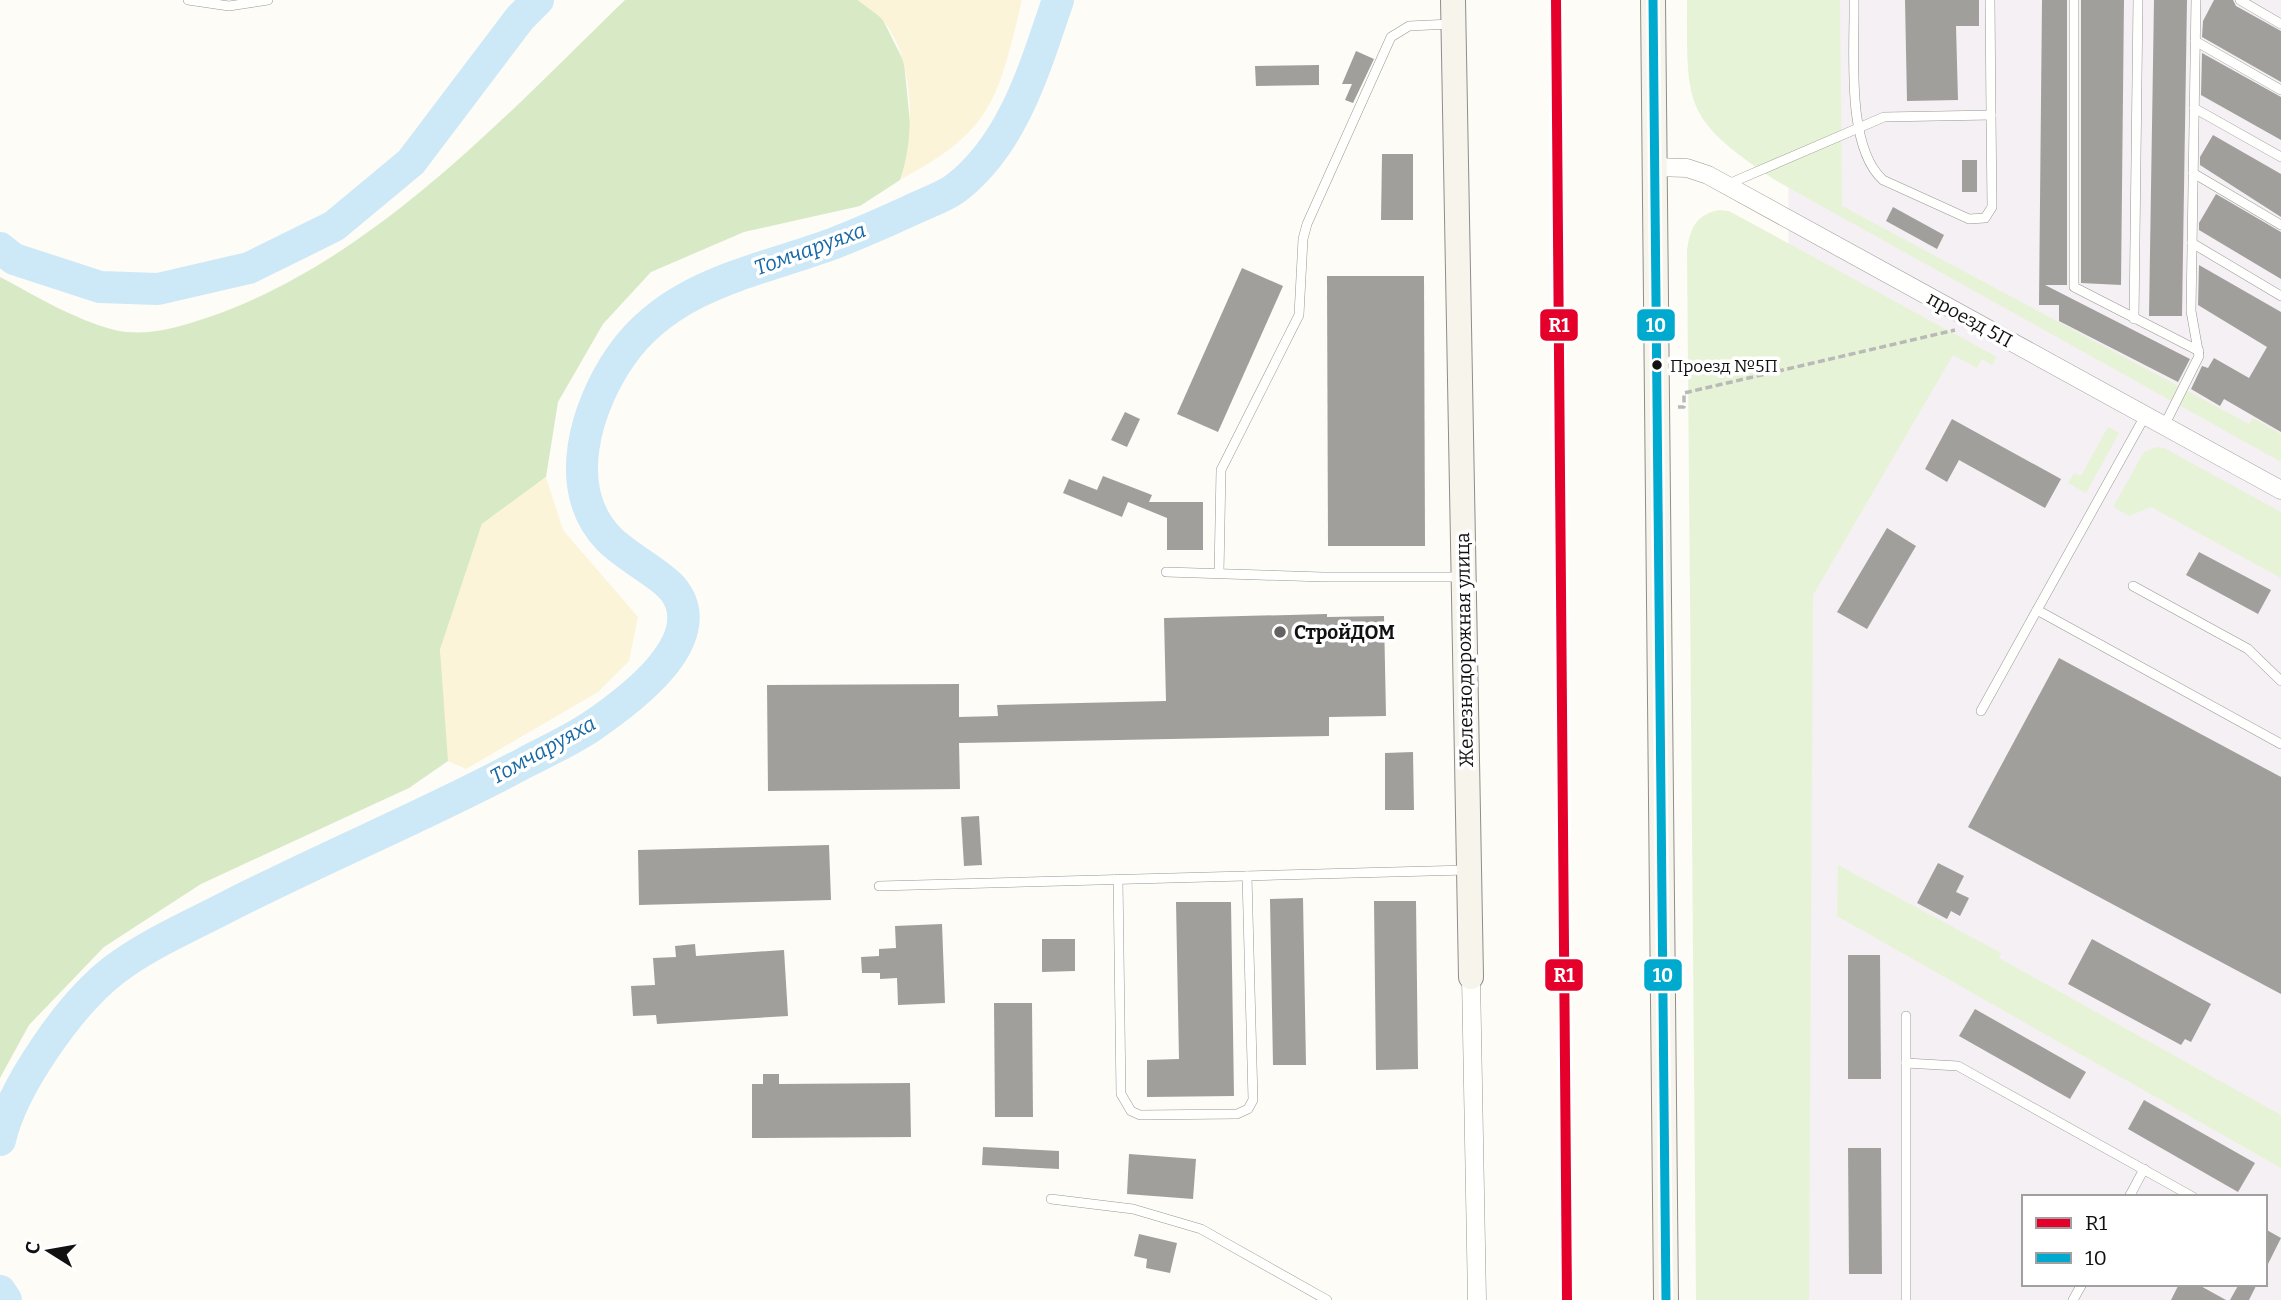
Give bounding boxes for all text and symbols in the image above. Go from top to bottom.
water label: Томчаруяха [751,217,869,281]
street label: проезд 5П [1923,287,2016,352]
line badge: R1 [1539,308,1579,342]
line badge: 10 [1636,308,1676,342]
text: R1 [1549,314,1570,337]
text: 10 [1646,314,1666,337]
place label: Проезд №5П [1670,356,1778,377]
marker: Проезд №5П [1650,358,1664,372]
street label: Железнодорожная улица [1451,532,1478,768]
place label: СтройДОМ [1294,621,1395,644]
marker: СтройДОМ [1272,624,1288,640]
water label: Томчаруяха [486,710,600,790]
line badge: R1 [1544,958,1584,992]
line badge: 10 [1643,958,1683,992]
text: R1 [1554,964,1575,987]
text: 10 [1653,964,1673,987]
legend [2022,1195,2267,1286]
text: R1 [2085,1210,2108,1236]
north arrow [14,1216,84,1286]
text: С [20,1240,45,1256]
text: 10 [2085,1245,2107,1271]

